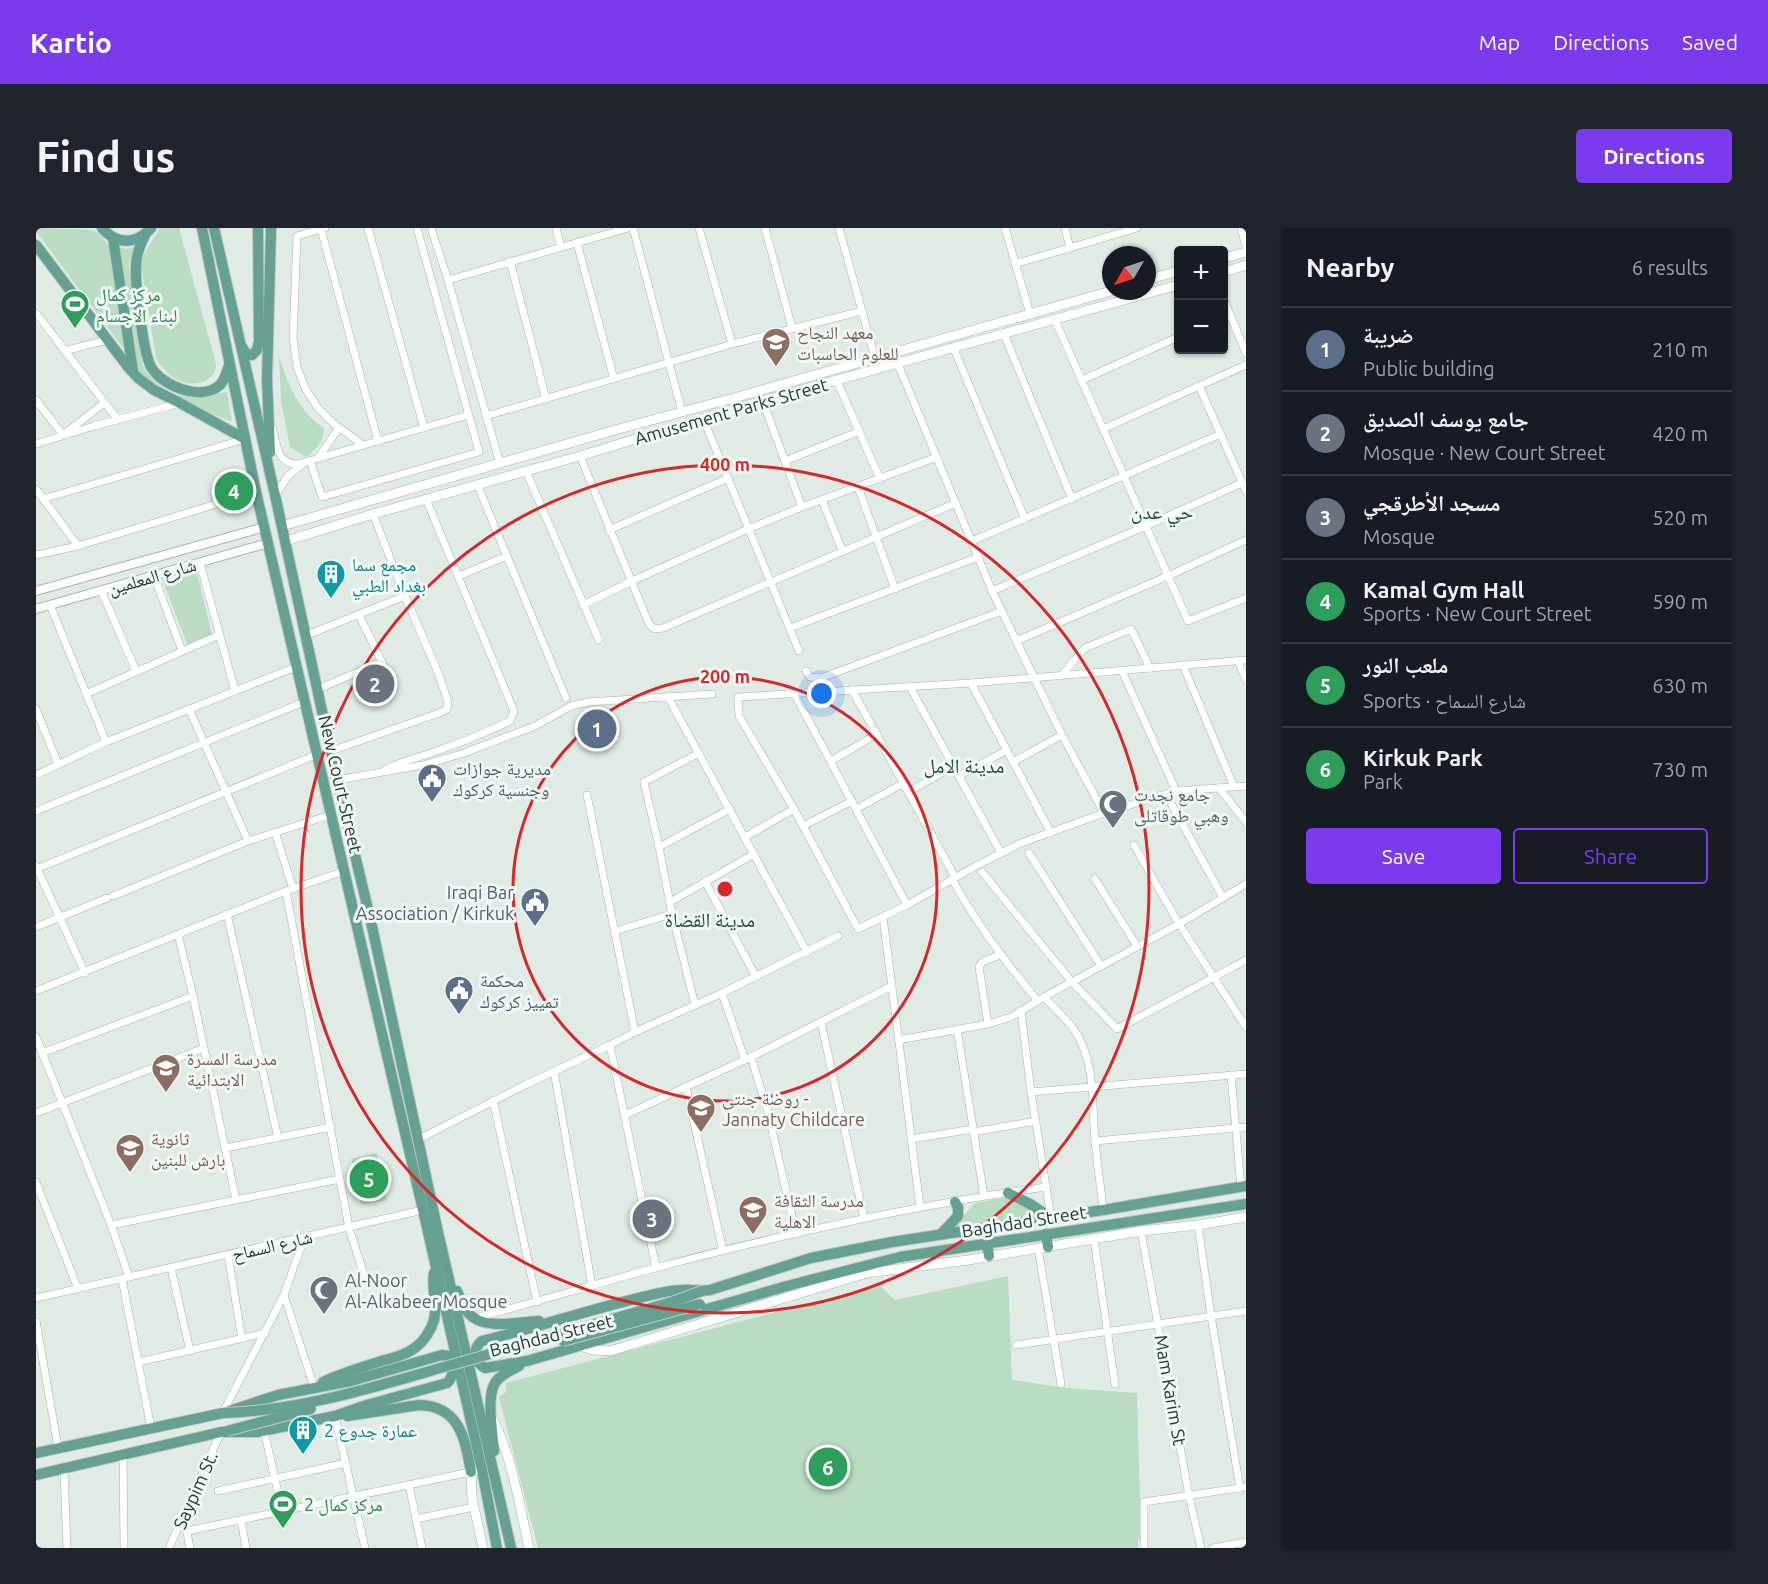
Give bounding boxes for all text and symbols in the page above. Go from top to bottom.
text: Kartio [30,27,112,58]
text: Map [1479,30,1520,54]
text: Directions [1553,30,1649,54]
text: Saved [1682,30,1738,54]
button: Directions [1576,129,1732,183]
text: Find us [36,133,175,180]
north arrow [1102,246,1156,300]
map controls [1174,246,1228,354]
button: + [1174,246,1228,300]
text: Nearby [1306,253,1394,282]
text: 6 results [1632,256,1708,279]
place label: مركز كمال لبناء الاجسام [96,284,177,328]
sports icon: مركز كمال لبناء الاجسام [59,288,91,330]
button: − [1174,300,1228,354]
place label: معهد النجاح للعلوم الحاسبات [797,322,899,366]
text: ضريبة [1363,322,1413,347]
school or university icon: معهد النجاح للعلوم الحاسبات [760,326,792,368]
text: 1 [1320,338,1331,361]
text: 210 m [1652,338,1708,361]
text: Public building [1363,357,1495,380]
street label: Amusement Parks Street [632,374,830,448]
text: جامع يوسف الصديق [1363,406,1529,431]
text: 2 [1320,422,1331,445]
text: 420 m [1652,422,1708,445]
text: Mosque · New Court Street [1363,441,1606,464]
text: 400 m [700,454,750,474]
pin: 4 [214,468,254,514]
text: مسجد الأطرقجي [1363,490,1500,515]
district label: حي عدن [1131,500,1193,528]
text: 3 [1320,506,1331,529]
text: 520 m [1652,506,1708,529]
text: Mosque [1363,525,1435,548]
street label: شارع المعلمين [106,554,199,600]
place label: مجمع سما بغداد الطبي [352,554,426,601]
building icon: مجمع سما بغداد الطبي [315,558,347,600]
text: Kamal Gym Hall [1363,577,1524,602]
text: 4 [1320,590,1331,613]
text: 590 m [1652,590,1708,613]
text: Sports · New Court Street [1363,602,1592,625]
text: ملعب النور [1363,652,1448,677]
pin: 2 [356,662,394,706]
text: 200 m [700,666,750,686]
text: 5 [1320,674,1331,697]
text: 630 m [1652,674,1708,697]
your location [807,679,836,708]
text: Sports · شارع السماح [1363,689,1526,712]
pin: 1 [578,706,616,752]
street label: New Court Street [315,713,367,855]
text: Kirkuk Park [1363,745,1483,770]
district label: مدينة الامل [924,754,1004,778]
place label: مديرية جوازات وجنسية كركوك [453,758,551,800]
text: 6 [1320,758,1331,781]
text: 730 m [1652,758,1708,781]
public building icon: مديرية جوازات وجنسية كركوك [416,762,448,804]
text: Park [1363,770,1403,793]
place label: جامع نجدت وهبي طوقاتلى [1134,784,1229,831]
mosque icon: جامع نجدت وهبي طوقاتلى [1097,788,1129,830]
button: Save [1306,828,1501,884]
button: Share [1513,828,1708,884]
centre of rings [715,879,735,899]
place label: Iraqi Bar Association / Kirkuk [356,882,514,923]
public building icon: Iraqi Bar Association / Kirkuk [519,886,551,928]
district label: مدينة القضاة [665,908,755,931]
place label: محكمة تمييز كركوك [480,970,559,1012]
public building icon: محكمة تمييز كركوك [443,974,475,1016]
place label: مدرسة المسرة الابتدائية [187,1048,277,1091]
school or university icon: مدرسة المسرة الابتدائية [150,1052,182,1094]
place label: روضة جنتي - Jannaty Childcare [722,1088,865,1129]
school or university icon: روضة جنتي - Jannaty Childcare [685,1092,717,1134]
place label: ثانوية بارش للبنين [151,1128,226,1171]
school or university icon: ثانوية بارش للبنين [114,1132,146,1174]
pin: 5 [350,1156,388,1202]
place label: مدرسة الثقافة الاهلية [774,1190,864,1232]
school or university icon: مدرسة الثقافة الاهلية [737,1194,769,1236]
pin: 3 [632,1196,672,1242]
street label: Baghdad Street [960,1201,1088,1241]
street label: شارع السماح [230,1226,315,1267]
place label: Al-Noor Al-Alkabeer Mosque [345,1270,507,1311]
mosque icon: Al-Noor Al-Alkabeer Mosque [308,1274,340,1316]
street label: Baghdad Street [487,1310,615,1360]
street label: Mam Karim St [1151,1333,1191,1447]
building icon: عمارة جدوع 2 [287,1414,319,1456]
place label: عمارة جدوع 2 [324,1420,417,1442]
pin: 6 [808,1444,848,1490]
street label: Saypim St. [169,1448,221,1532]
sports icon: مركز كمال 2 [267,1488,299,1530]
place label: مركز كمال 2 [304,1494,383,1516]

